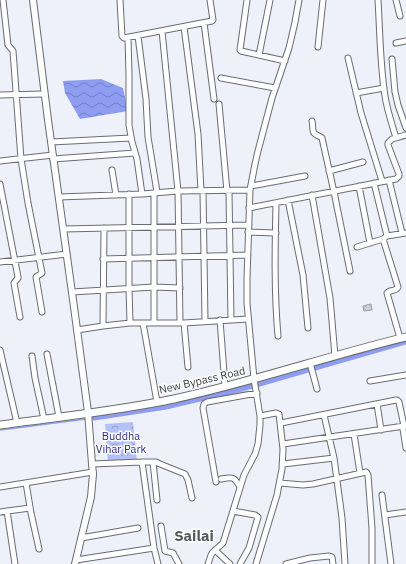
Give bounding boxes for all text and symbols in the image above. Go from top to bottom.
street label: New Bypass Road [157,363,247,397]
park label: Buddha Vihar Park [96,429,146,456]
district label: Sailai [174,526,214,545]

